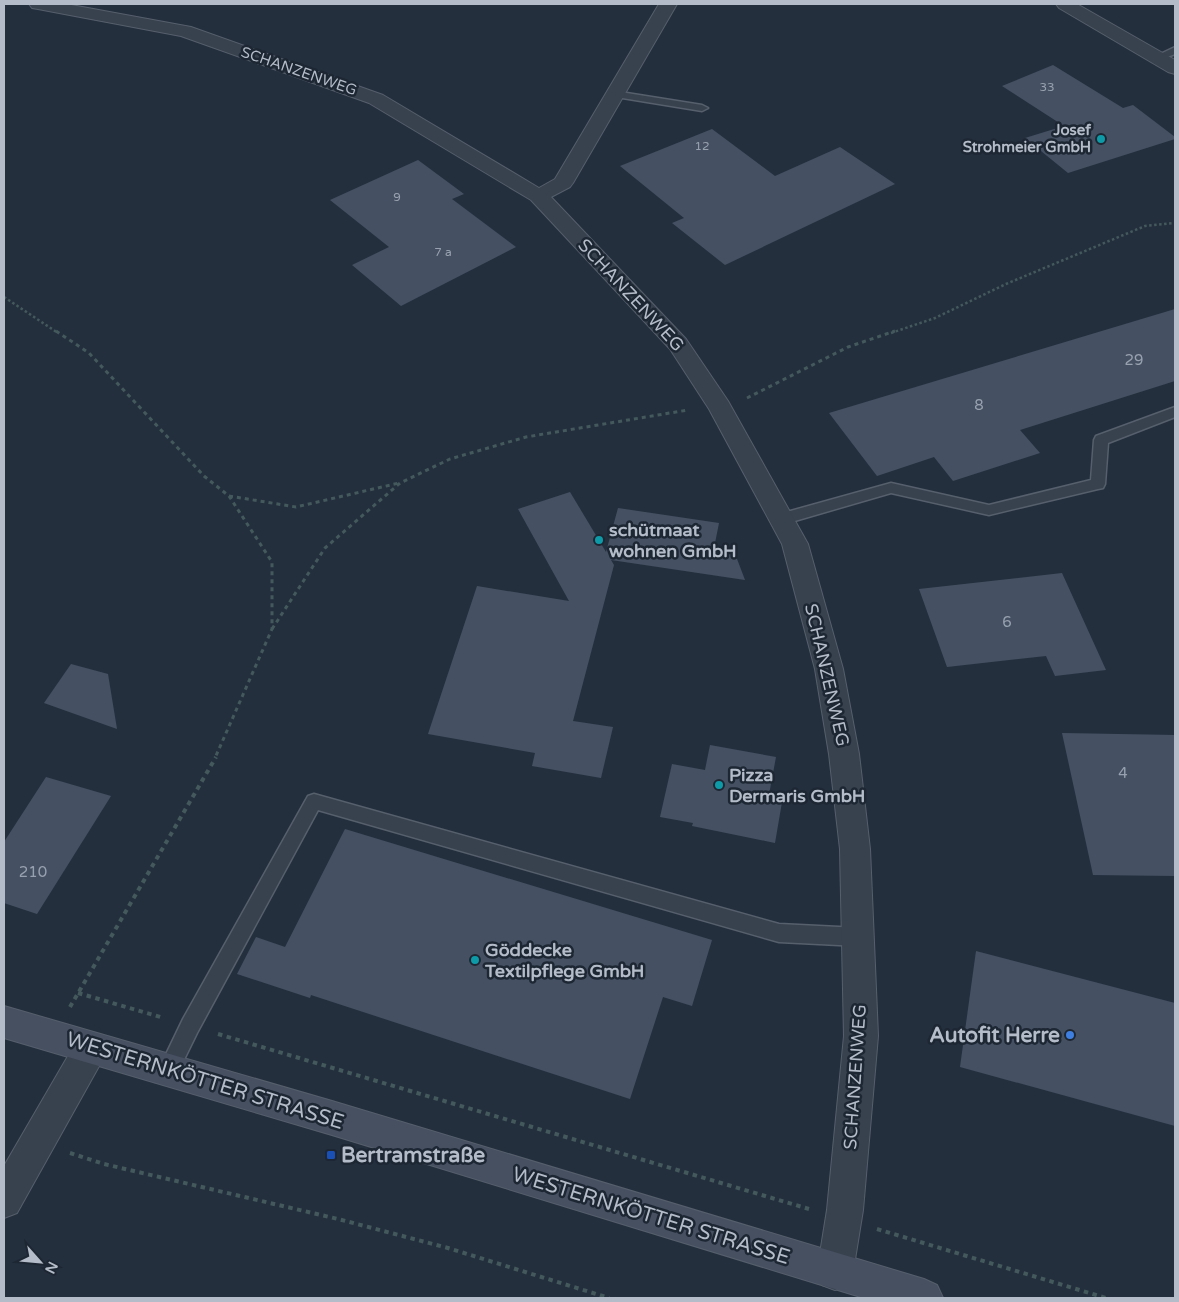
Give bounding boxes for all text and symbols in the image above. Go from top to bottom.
street label: SCHANZENWEG [239,43,359,99]
house number: 33 [1039,80,1055,94]
place label: Josef Strohmeier GmbH [963,121,1091,156]
marker: Josef Strohmeier GmbH [1095,133,1107,145]
house number: 12 [694,139,710,153]
house number: 9 [393,190,401,204]
street label: SCHANZENWEG [573,234,689,356]
house number: 7 a [434,245,452,259]
house number: 29 [1125,351,1143,369]
house number: 8 [974,396,984,414]
place label: schütmaat wohnen GmbH [609,519,737,562]
marker: schütmaat wohnen GmbH [593,534,605,546]
street label: SCHANZENWEG [800,602,854,748]
house number: 6 [1002,613,1012,631]
place label: Pizza Dermaris GmbH [729,764,865,807]
house number: 4 [1118,764,1128,782]
marker: Pizza Dermaris GmbH [713,779,725,791]
house number: 210 [19,863,47,881]
place label: Göddecke Textilpflege GmbH [484,939,644,982]
marker: Göddecke Textilpflege GmbH [469,954,481,966]
street label: SCHANZENWEG [839,1004,871,1150]
place label: Autofit Herre [929,1023,1060,1048]
street label: WESTERNKÖTTER STRASSE [63,1027,347,1135]
marker: Autofit Herre [1064,1029,1076,1041]
place label: Bertramstraße [341,1143,485,1168]
marker: Bertramstraße [325,1149,337,1161]
street label: WESTERNKÖTTER STRASSE [509,1162,793,1270]
north arrow [15,1237,65,1287]
text: N [41,1259,61,1277]

